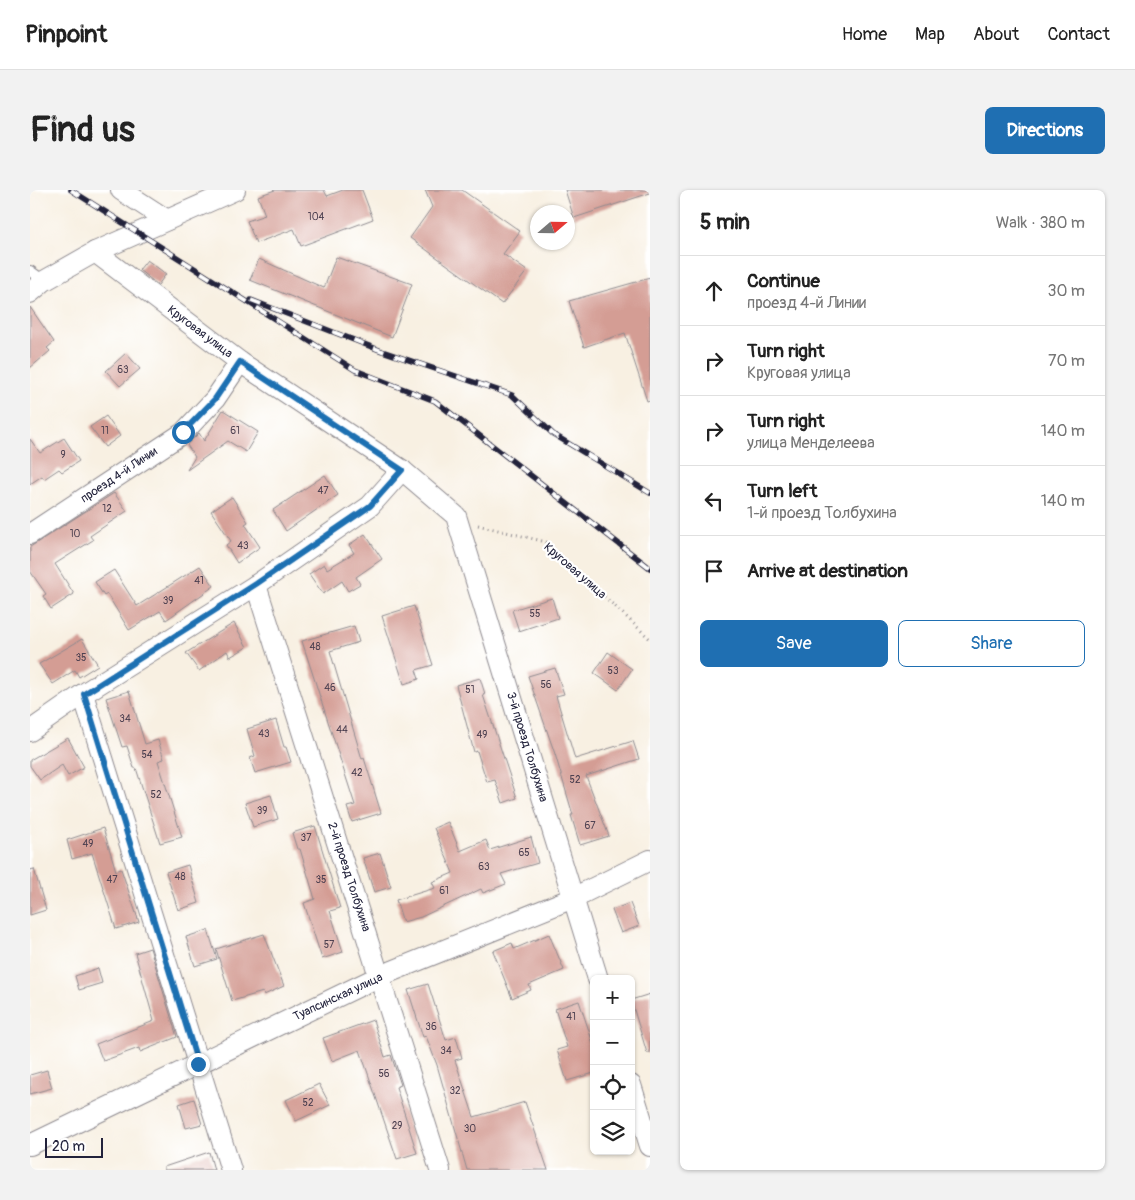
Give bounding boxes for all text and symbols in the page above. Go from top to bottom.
text: Pinpoint [25,20,107,49]
text: Home [842,23,887,46]
text: Map [915,23,945,46]
text: About [973,23,1019,46]
text: Contact [1047,23,1110,46]
button: Directions [985,107,1105,154]
text: Find us [30,108,135,152]
north arrow [530,205,575,250]
text: 5 min [700,209,750,236]
house number: 104 [308,211,324,223]
text: Walk · 380 m [996,213,1085,233]
text: Continue [747,269,820,293]
icon: ahead [700,277,728,305]
text: 30 m [1047,281,1085,301]
text: проезд 4-й Линии [747,293,866,313]
street label: Круговая улица [164,303,236,362]
text: Turn right [747,339,825,363]
icon: right [700,347,728,375]
text: 70 m [1048,351,1085,371]
text: Круговая улица [747,363,851,383]
house number: 63 [117,364,129,376]
text: Turn right [747,409,825,433]
icon: right [700,417,728,445]
route start [172,421,195,444]
text: 140 m [1041,421,1085,441]
house number: 11 [101,425,109,437]
house number: 61 [230,425,240,437]
text: улица Менделеева [747,433,875,453]
street label: проезд 4-й Линии [78,443,161,506]
house number: 9 [60,449,66,461]
text: Turn left [747,479,817,503]
house number: 47 [317,485,329,497]
icon: left [700,487,728,515]
text: 140 m [1041,491,1085,511]
house number: 12 [102,503,112,515]
text: 1-й проезд Толбухина [747,503,897,523]
house number: 10 [70,528,81,540]
house number: 43 [237,540,249,552]
street label: Круговая улица [541,540,610,602]
icon: arrive [700,557,728,585]
text: Arrive at destination [747,559,908,583]
house number: 41 [194,575,204,587]
house number: 39 [163,595,173,607]
house number: 55 [530,608,540,620]
button: Save [700,620,888,667]
button: Share [898,620,1085,667]
house number: 48 [310,641,320,653]
house number: 35 [76,652,87,664]
house number: 53 [608,665,619,677]
house number: 56 [540,679,552,691]
house number: 46 [324,682,336,694]
house number: 51 [465,684,475,696]
street label: 3-й проезд Толбухина [503,690,551,804]
house number: 34 [119,713,131,725]
house number: 44 [336,724,348,736]
house number: 43 [258,728,270,740]
house number: 49 [477,729,487,741]
house number: 54 [141,749,153,761]
house number: 42 [351,767,363,779]
house number: 52 [569,774,581,786]
house number: 52 [150,789,162,801]
house number: 39 [257,805,267,817]
street label: 2-й проезд Толбухина [324,820,374,934]
house number: 67 [584,820,596,832]
house number: 37 [301,832,312,844]
house number: 49 [83,838,93,850]
house number: 65 [518,847,530,859]
house number: 63 [478,861,490,873]
house number: 48 [175,871,185,883]
house number: 47 [106,874,118,886]
house number: 35 [316,874,327,886]
house number: 61 [439,885,449,897]
house number: 57 [324,939,335,951]
street label: Туапсинская улица [291,970,385,1024]
map controls [590,975,635,1155]
button: + [590,975,635,1020]
house number: 41 [566,1011,576,1023]
button: − [590,1020,635,1065]
house number: 36 [425,1021,437,1033]
house number: 34 [440,1045,452,1057]
route end [187,1053,210,1076]
button: locate [590,1065,635,1110]
house number: 56 [378,1068,390,1080]
house number: 32 [449,1085,461,1097]
house number: 52 [302,1097,314,1109]
button: layers [590,1110,635,1155]
house number: 29 [392,1120,402,1132]
house number: 30 [464,1123,476,1135]
scale bar [45,1135,102,1158]
text: 20 m [52,1138,85,1155]

